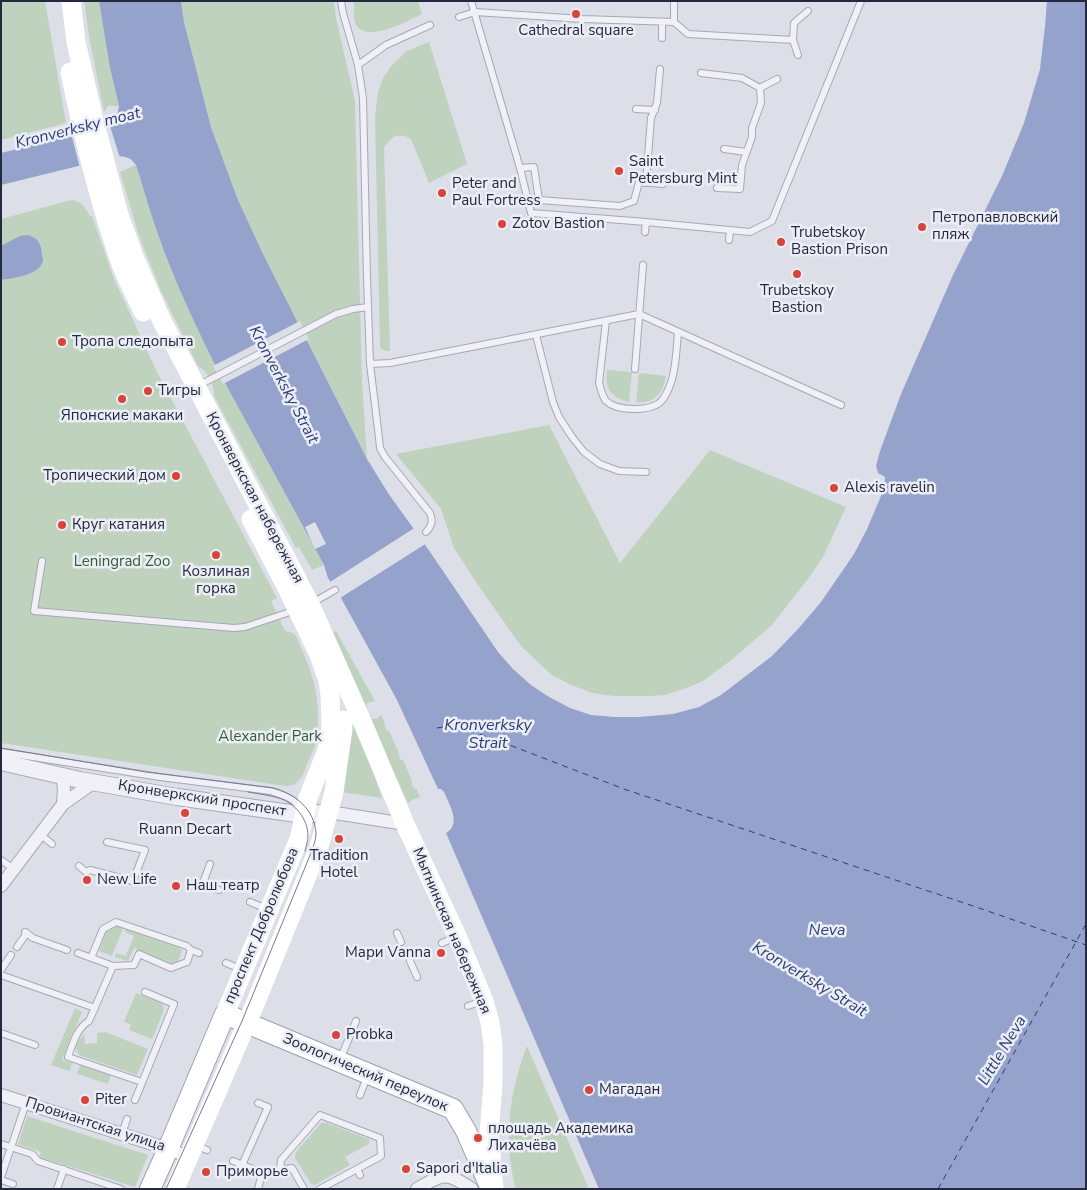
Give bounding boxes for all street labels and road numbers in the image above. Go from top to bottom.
street label: Кронверкская набережная [201,409,307,587]
street label: Кронверкский проспект [117,777,287,821]
street label: проспект Добролюбова [221,845,303,1007]
street label: Мытнинская набережная [408,845,494,1017]
street label: Зоологический переулок [280,1030,450,1116]
street label: Провиантская улица [23,1094,167,1156]

